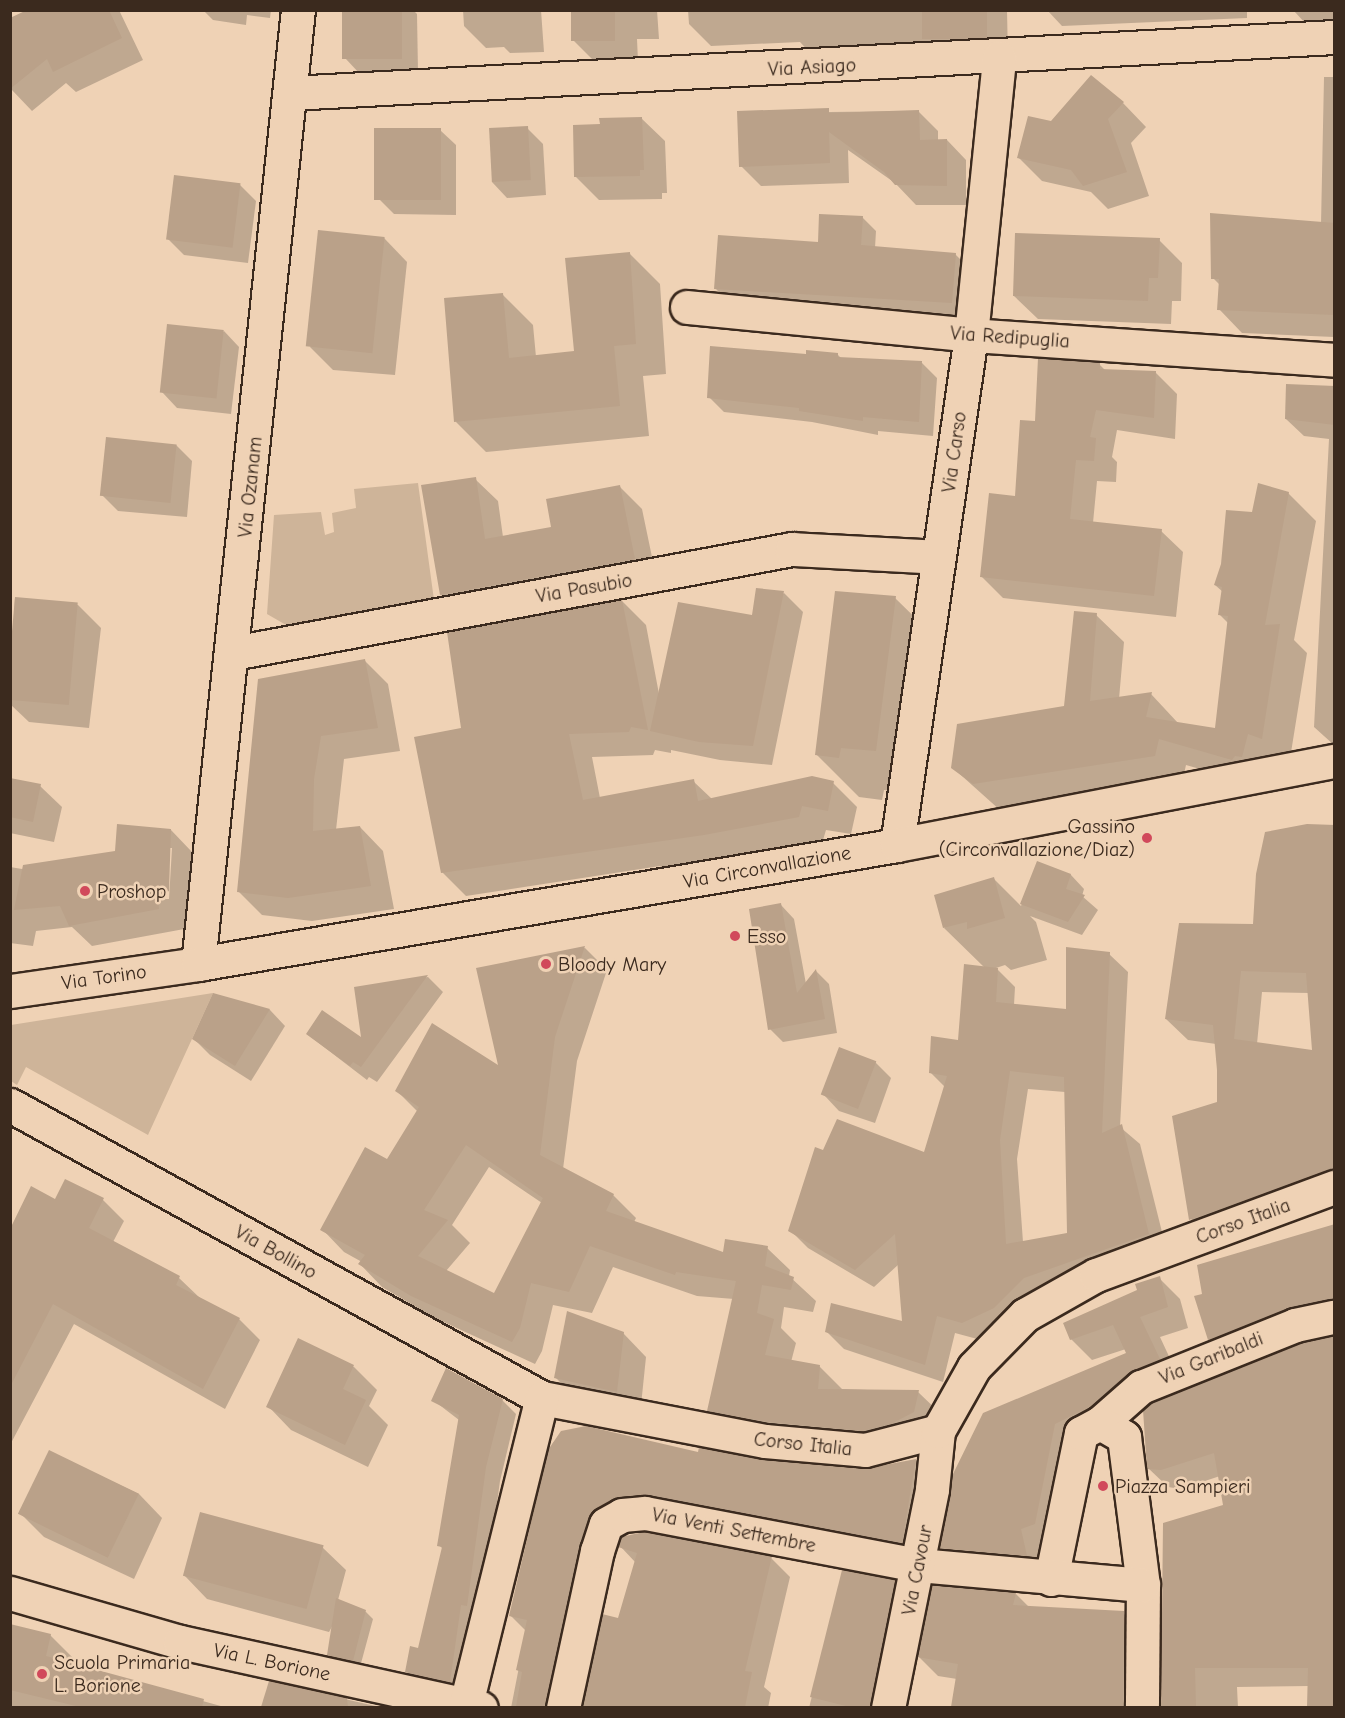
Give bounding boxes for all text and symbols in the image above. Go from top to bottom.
street label: Via Asiago [767,53,857,81]
street label: Via Redipuglia [949,321,1071,353]
street label: Via Carso [936,410,972,494]
street label: Via Ozanam [233,435,267,539]
street label: Via Pasubio [534,568,634,608]
place label: Gassino (Circonvallazione/Diaz) [939,814,1135,861]
marker: Gassino (Circonvallazione/Diaz) [1140,831,1154,845]
street label: Via Circonvallazione [681,840,853,894]
place label: Proshop [97,879,166,903]
marker: Proshop [78,884,92,898]
place label: Esso [747,924,786,948]
marker: Esso [728,929,742,943]
place label: Bloody Mary [558,952,666,976]
marker: Bloody Mary [539,957,553,971]
street label: Via Torino [60,959,148,995]
street label: Corso Italia [1192,1193,1294,1249]
street label: Via Bollino [231,1220,321,1284]
street label: Via Garibaldi [1156,1326,1266,1390]
street label: Corso Italia [753,1427,853,1461]
place label: Piazza Sampieri [1115,1474,1251,1498]
marker: Piazza Sampieri [1096,1479,1110,1493]
street label: Via Venti Settembre [650,1502,818,1558]
street label: Via Cavour [896,1523,938,1617]
street label: Via L. Borione [211,1638,333,1686]
place label: Scuola Primaria L. Borione [54,1650,190,1697]
marker: Scuola Primaria L. Borione [35,1667,49,1681]

